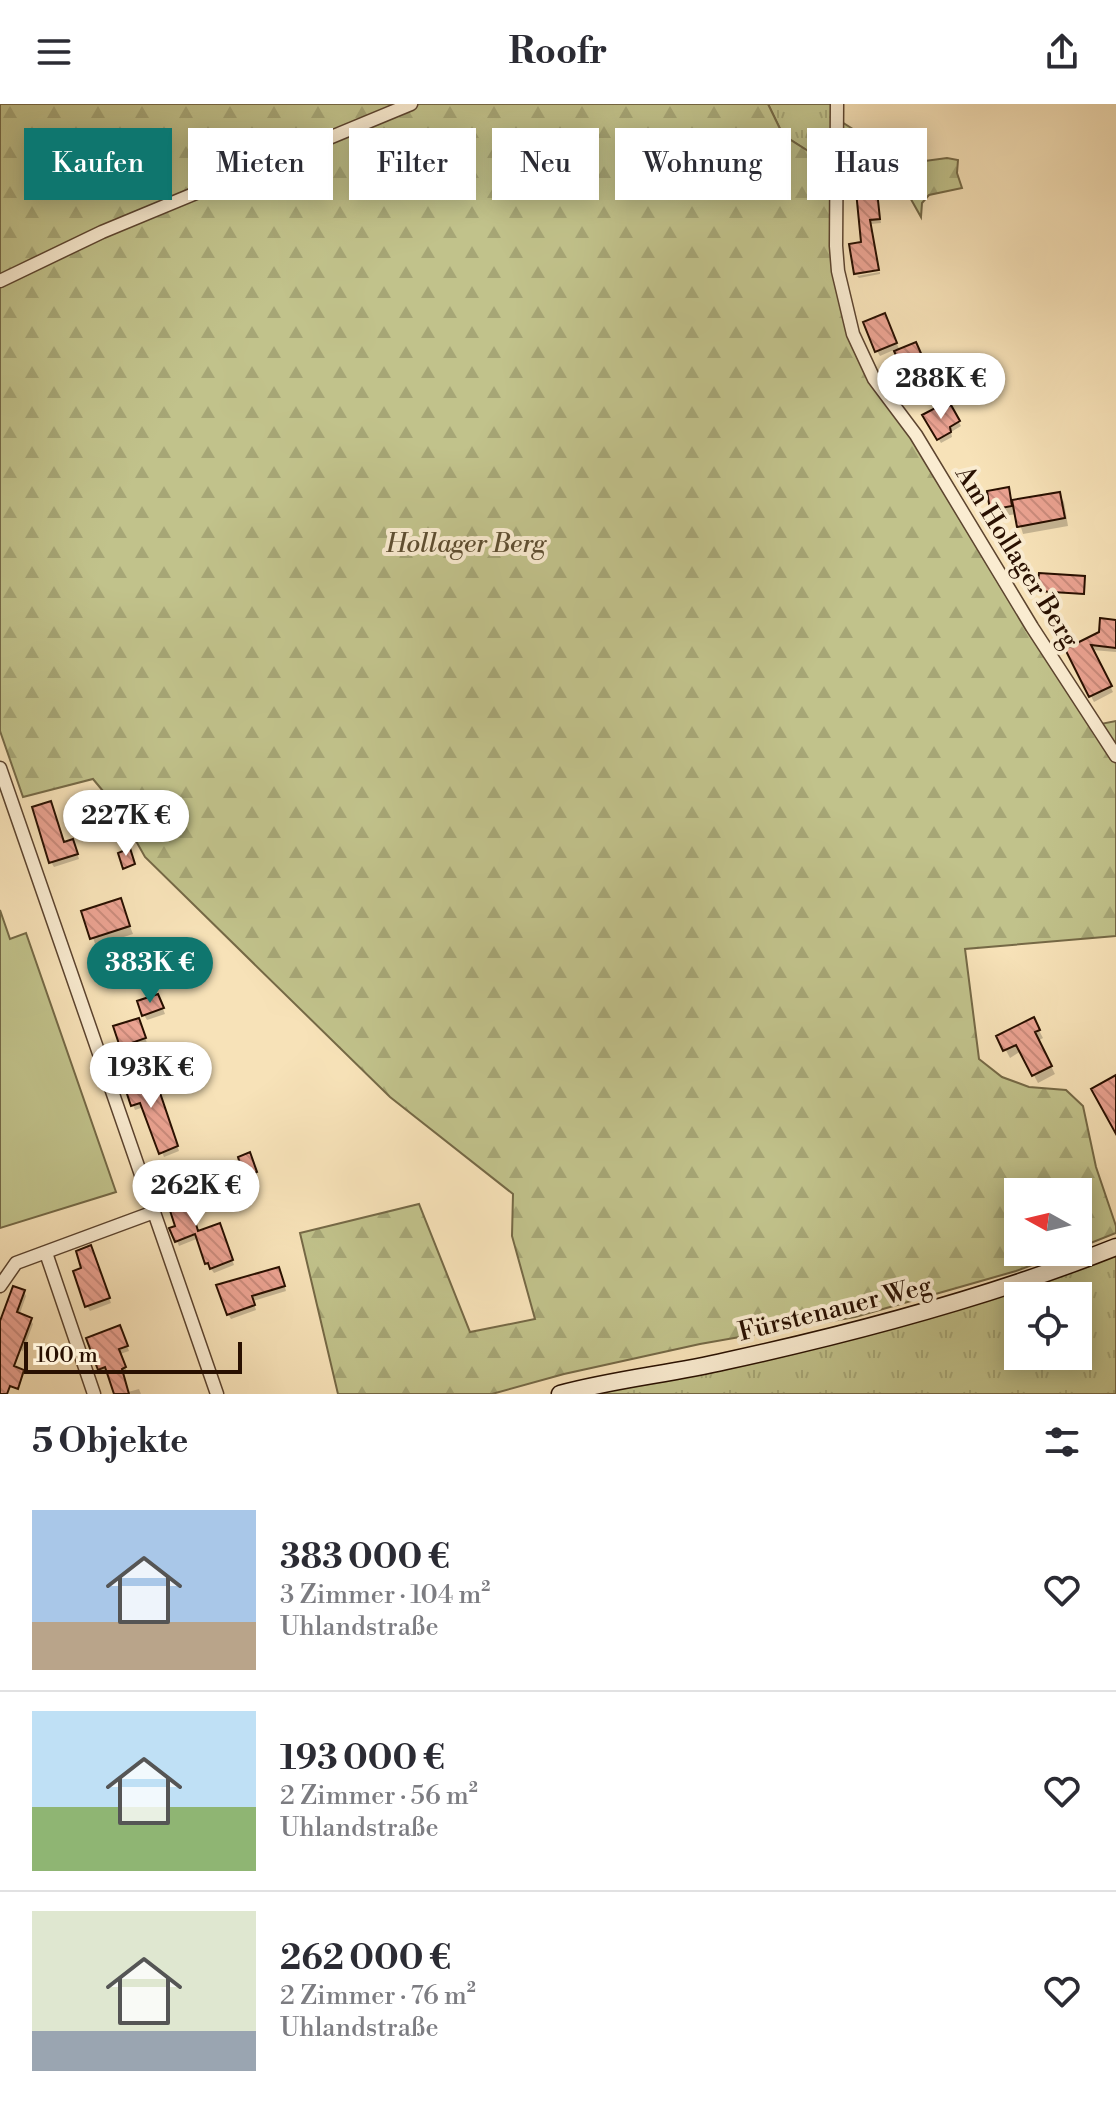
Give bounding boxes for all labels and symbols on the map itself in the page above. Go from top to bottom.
pin: 288K € [876,353,1006,421]
street label: Am Hollager Berg [948,459,1086,654]
park label: Hollager Berg [385,528,548,560]
pin: 227K € [61,790,191,858]
pin: 383K € [85,937,215,1005]
pin: 193K € [86,1042,216,1110]
pin: 262K € [131,1160,261,1228]
north arrow [1004,1178,1092,1266]
street label: Fürstenauer Weg [735,1269,936,1349]
scale bar [24,1338,242,1374]

